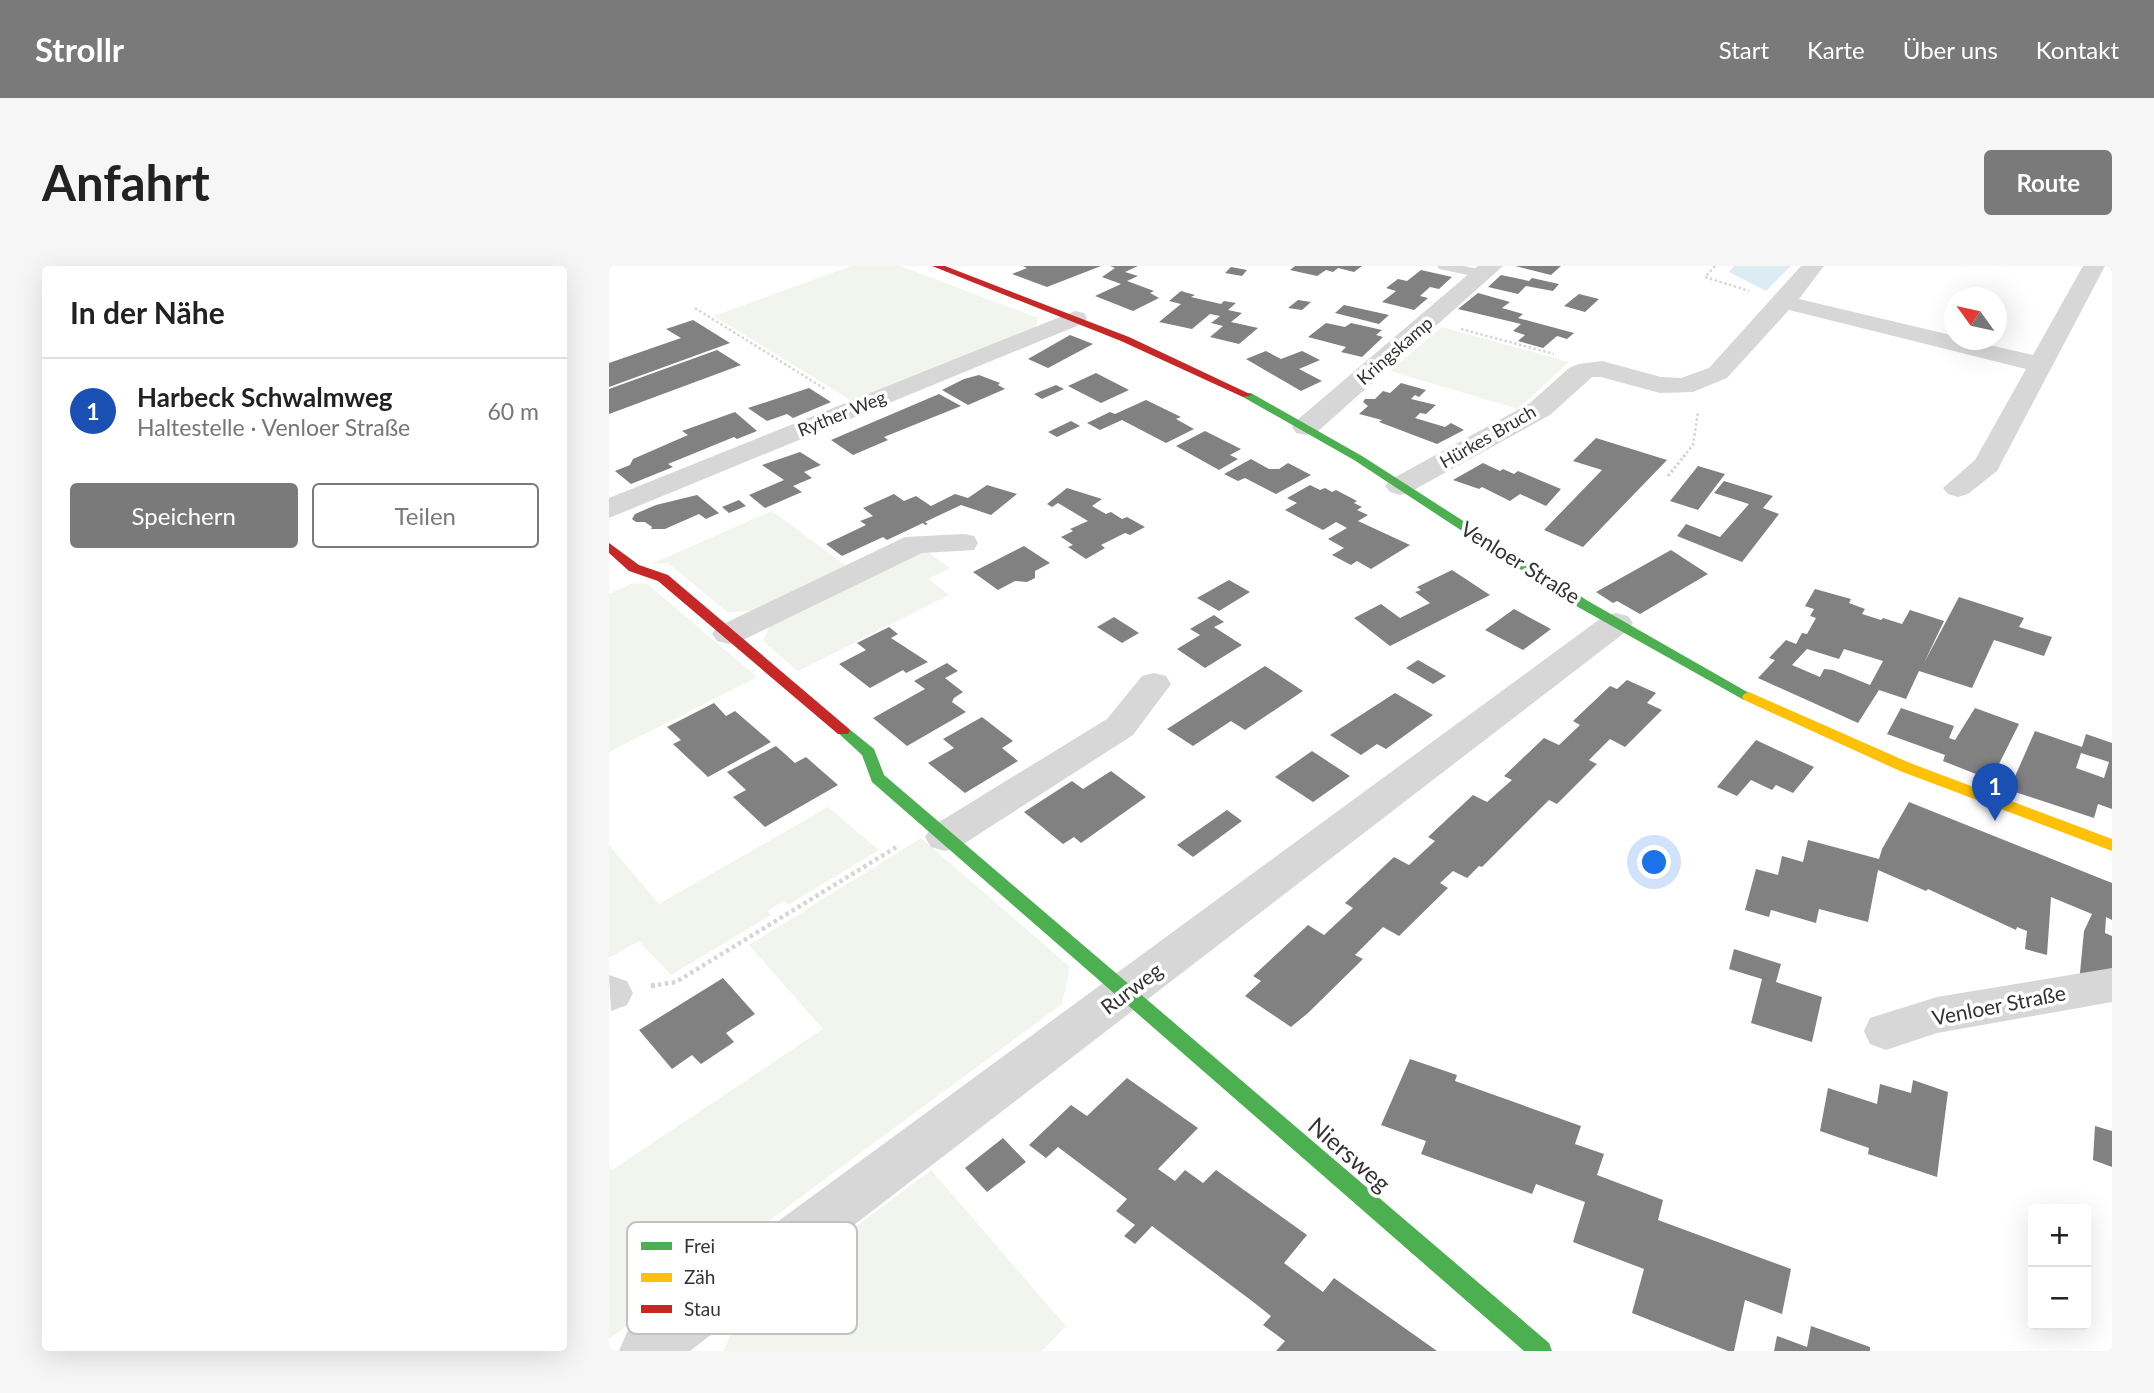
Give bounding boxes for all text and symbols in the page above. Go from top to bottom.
text: Strollr [35,29,124,69]
text: Start [1719,35,1769,64]
text: Karte [1807,35,1865,64]
text: Über uns [1903,35,1998,64]
text: Kontakt [2036,35,2119,64]
button: Route [1984,150,2112,215]
text: Anfahrt [42,153,210,211]
north arrow [1944,287,2007,350]
text: In der Nähe [70,294,225,330]
street label: Kringskamp [1352,311,1437,389]
text: Harbeck Schwalmweg [137,381,393,413]
street label: Ryther Weg [794,385,889,441]
text: 1 [86,397,100,425]
text: 60 m [488,397,539,425]
street label: Hürkes Bruch [1436,400,1539,473]
text: Haltestelle · Venloer Straße [137,413,410,441]
button: Speichern [70,483,298,548]
button: Teilen [312,483,539,548]
street label: Venloer Straße [1457,515,1585,608]
pin: 1 [1972,763,2018,821]
your location [1637,845,1671,879]
street label: Rurweg [1095,957,1167,1019]
street label: Venloer Straße [1930,979,2068,1030]
street label: Niersweg [1303,1110,1397,1197]
map controls [2028,1204,2091,1330]
button: + [2028,1204,2091,1267]
legend [627,1222,857,1334]
text: Frei [684,1234,715,1257]
text: Zäh [684,1265,715,1288]
button: − [2028,1267,2091,1330]
text: Stau [684,1297,721,1320]

